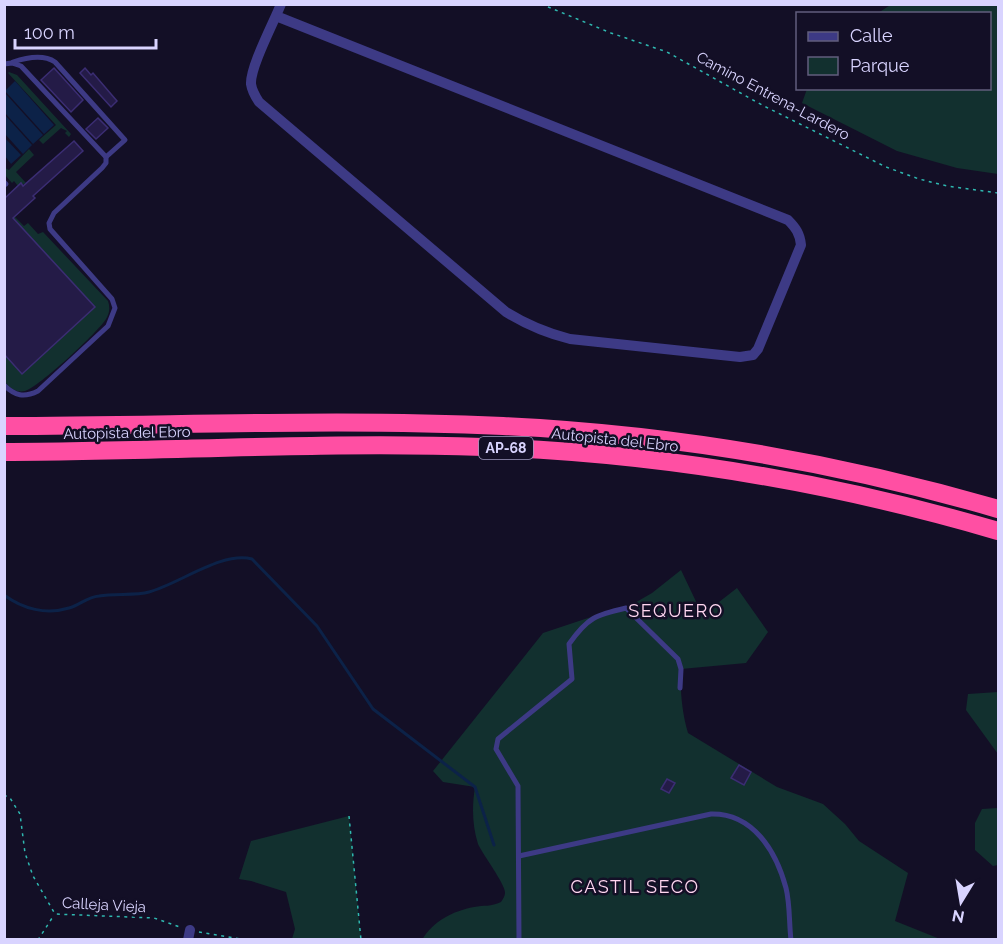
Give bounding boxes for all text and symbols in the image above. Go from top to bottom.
scale bar [15,12,156,50]
legend [796,12,991,90]
text: 100 m [24,22,75,43]
text: Calle [850,25,893,46]
street label: Camino Entrena-Lardero [693,48,853,144]
text: Parque [850,55,910,76]
street label: Autopista del Ebro [63,423,191,443]
street label: Autopista del Ebro [551,424,679,456]
road number: AP-68 [479,437,533,459]
district label: SEQUERO [628,600,724,621]
north arrow [931,872,991,932]
district label: CASTIL SECO [571,876,699,897]
street label: Calleja Vieja [62,894,146,916]
text: N [950,906,966,927]

